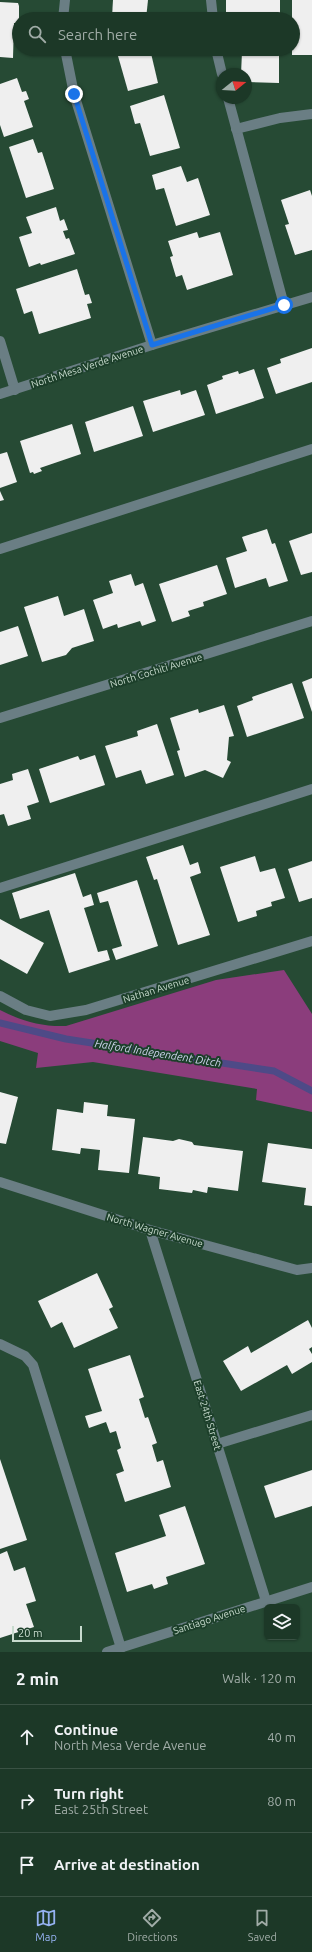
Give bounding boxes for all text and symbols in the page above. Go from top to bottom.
search box [12,12,300,56]
icon: search [26,23,48,45]
text: Search here [58,26,137,43]
north arrow [216,68,252,104]
route end [65,85,83,103]
route start [275,296,293,314]
street label: North Mesa Verde Avenue [30,343,145,390]
street label: North Cochiti Avenue [109,651,204,690]
street label: Nathan Avenue [122,974,191,1005]
water label: Halford Independent Ditch [94,1037,222,1069]
street label: North Wagner Avenue [105,1211,204,1250]
street label: East 24th Street [192,1379,223,1451]
street label: Santiago Avenue [172,1603,247,1636]
map controls [264,1604,300,1640]
button: layers [264,1604,300,1640]
scale bar [12,1624,82,1643]
text: 20 m [18,1627,42,1639]
text: 2 min [16,1669,59,1688]
text: Walk · 120 m [222,1671,296,1685]
text: Continue [54,1721,118,1738]
icon: ahead [16,1726,38,1748]
text: 40 m [267,1730,296,1744]
text: North Mesa Verde Avenue [54,1738,207,1752]
text: Turn right [54,1785,124,1802]
icon: right [16,1790,38,1812]
text: 80 m [267,1794,296,1808]
text: East 25th Street [54,1802,148,1816]
icon: arrive [16,1854,38,1876]
text: Arrive at destination [54,1856,200,1873]
tab: Map [35,1907,57,1943]
tab: Directions [127,1907,177,1943]
tab: Saved [248,1907,277,1943]

